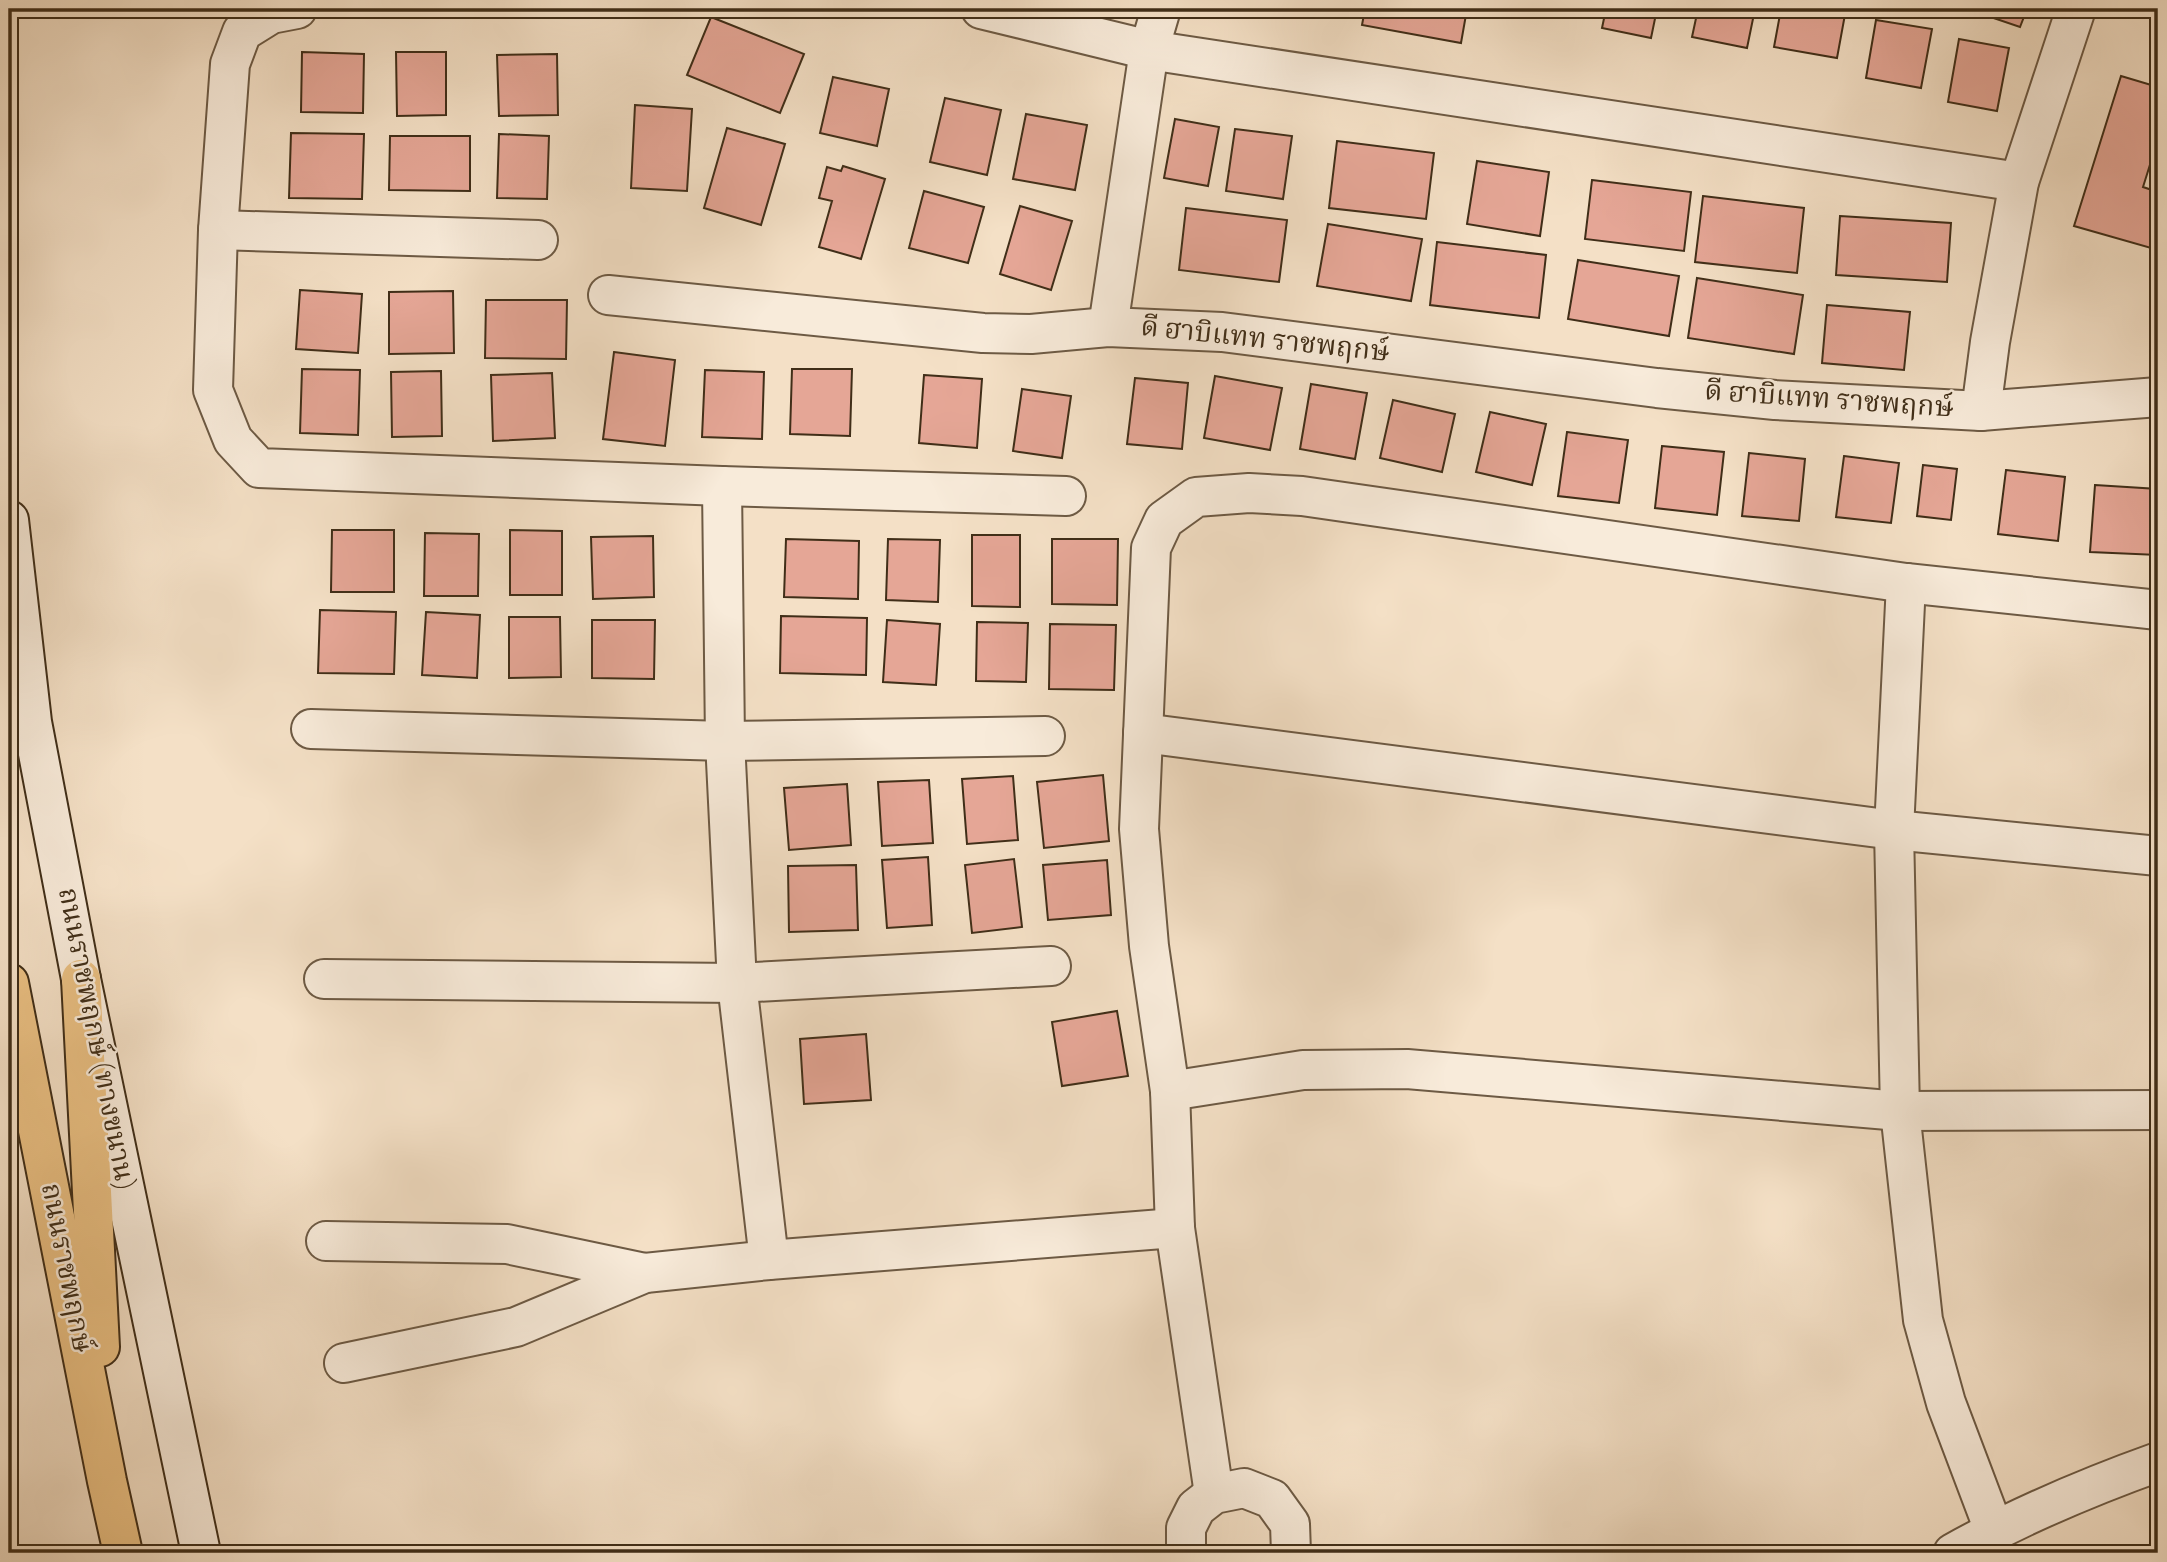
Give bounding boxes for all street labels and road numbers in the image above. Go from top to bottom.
street label: ดี ฮาบิแทท ราชพฤกษ์ [1139,308,1391,374]
street label: ดี ฮาบิแทท ราชพฤกษ์ [1703,372,1955,430]
street label: ถนนราชพฤกษ์ (ทางขนาน) [46,884,144,1194]
street label: ถนนราชพฤกษ์ [29,1180,101,1356]

